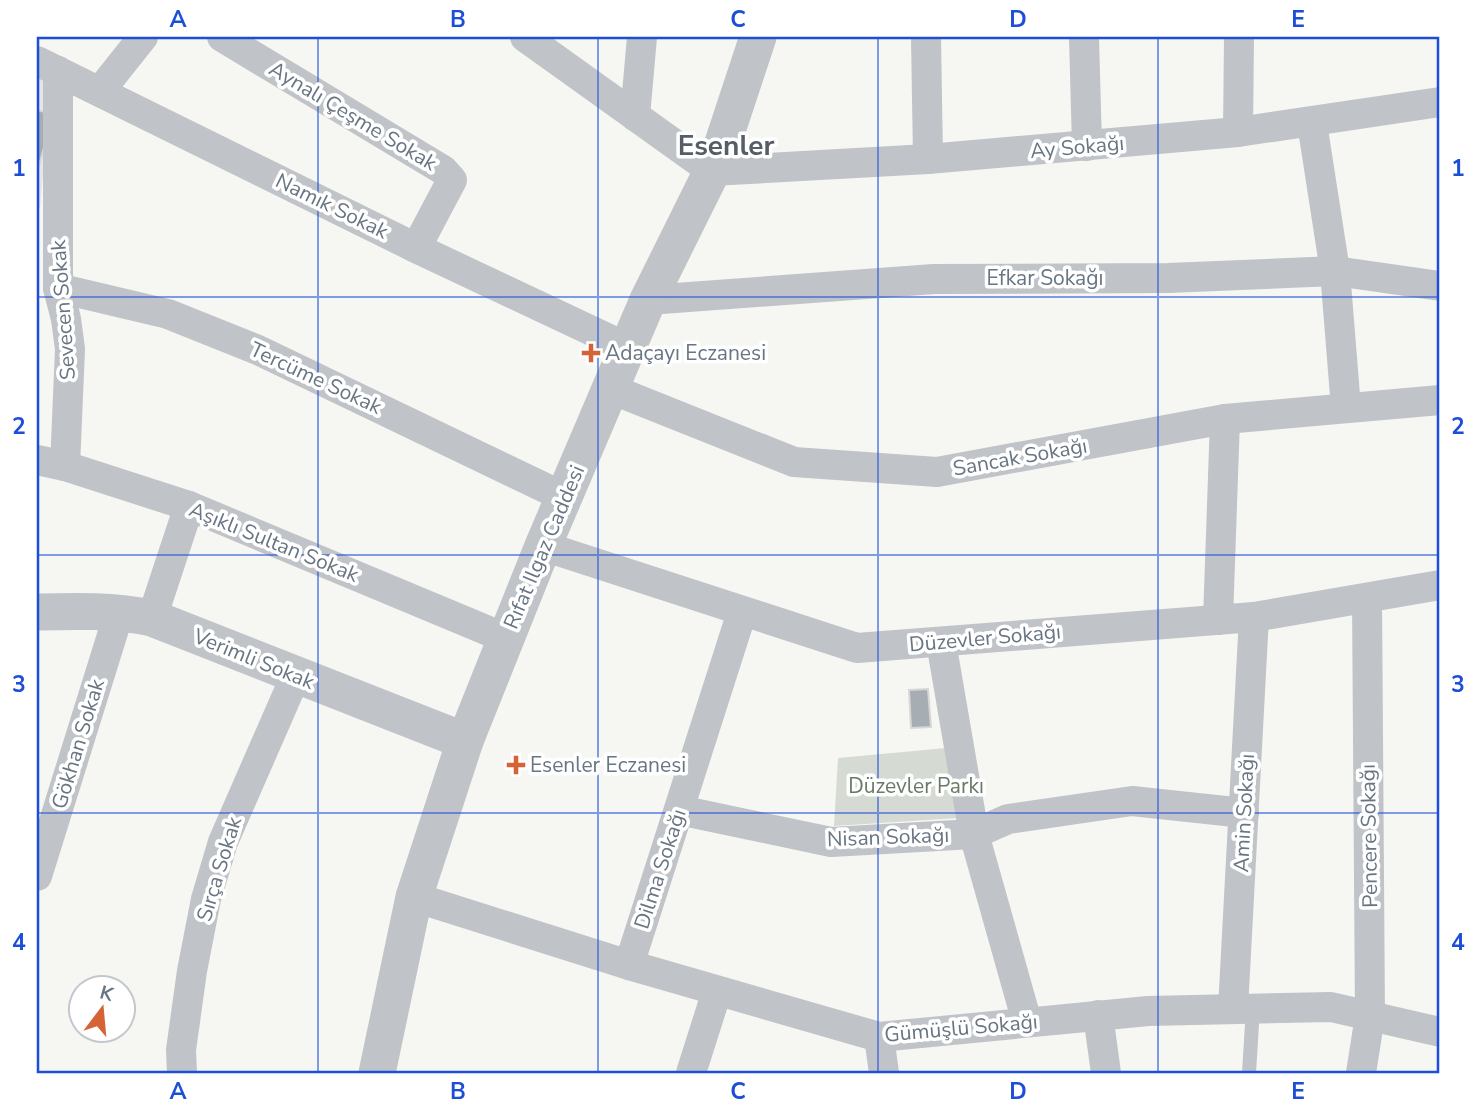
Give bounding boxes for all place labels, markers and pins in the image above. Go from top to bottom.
place label: Adaçayı Eczanesi [605,339,766,367]
marker: Adaçayı Eczanesi [583,345,599,361]
place label: Esenler Eczanesi [530,751,686,779]
marker: Esenler Eczanesi [508,757,524,773]

